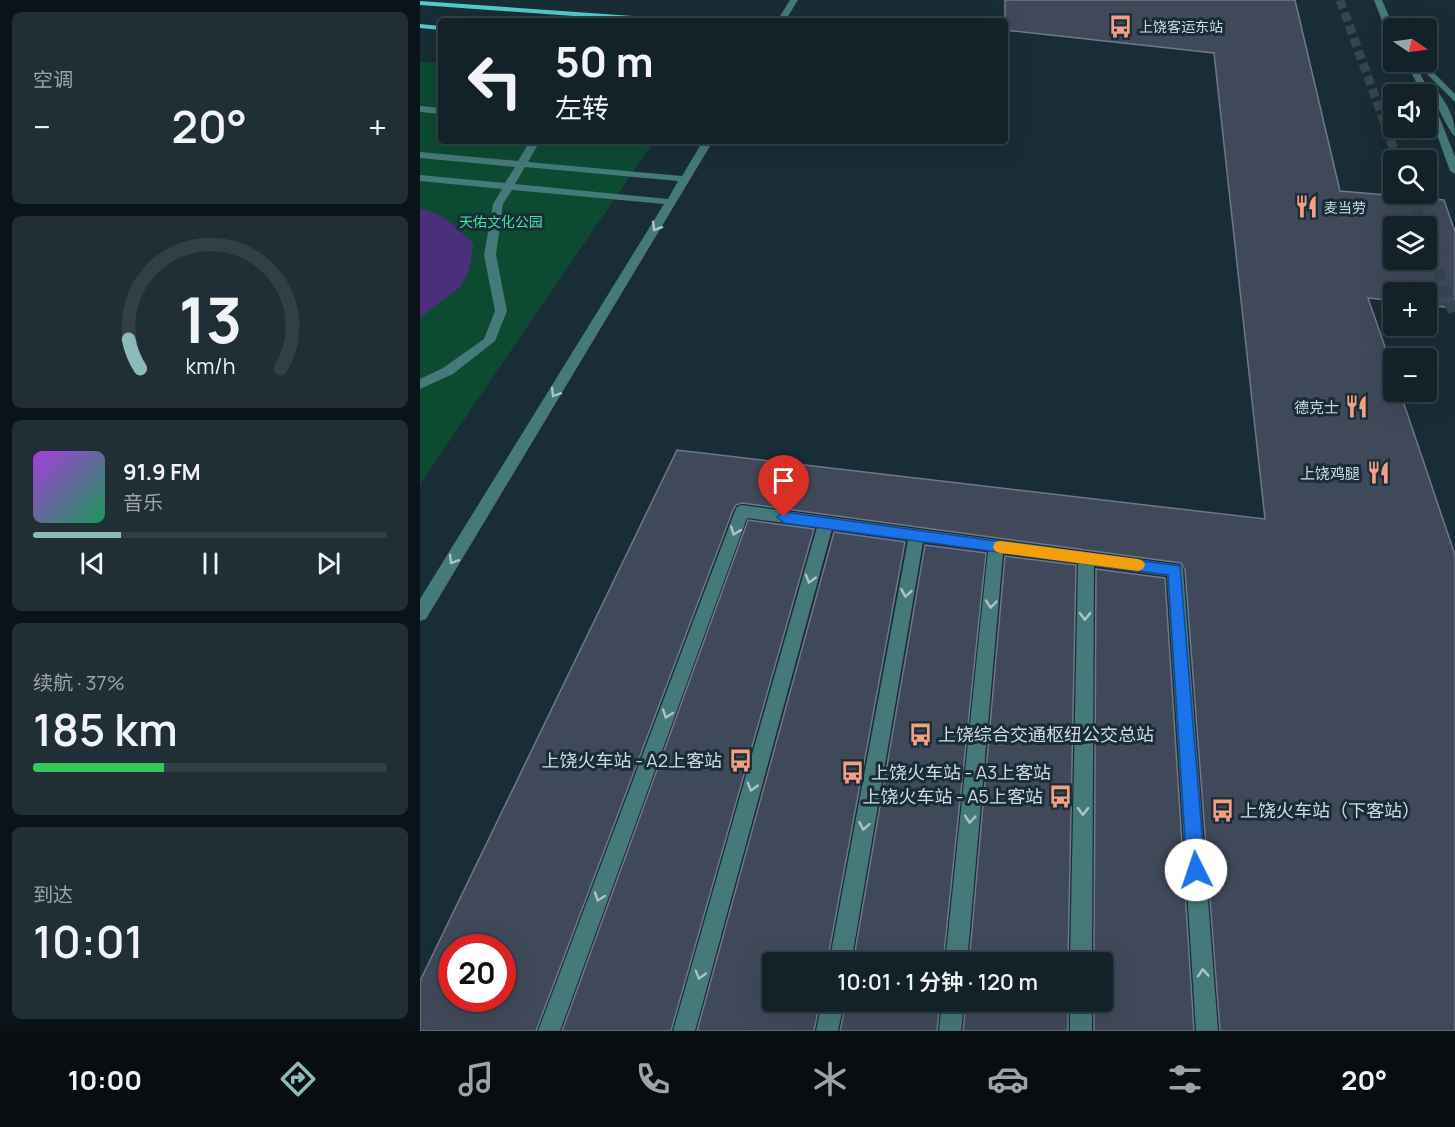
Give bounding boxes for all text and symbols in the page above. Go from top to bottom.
bus stop icon: 上饶客运东站 [1108,13,1134,39]
place label: 上饶客运东站 [1139,17,1223,36]
north arrow [1383,18,1437,72]
map controls [1383,18,1437,402]
text: 50 m [555,32,653,90]
icon: left [456,42,534,120]
text: 空调 [33,66,73,93]
button: sound [1383,84,1437,138]
text: 左转 [555,89,609,126]
text: 20° [172,95,247,157]
text: − [33,104,51,149]
text: + [368,104,387,149]
button: search [1383,150,1437,204]
restaurant icon: 麦当劳 [1293,194,1319,220]
place label: 麦当劳 [1324,198,1366,217]
park label: 天佑文化公园 [459,212,543,231]
button: layers [1383,216,1437,270]
one-way arrow [652,221,664,231]
text: 13 [178,276,242,362]
button: + [1383,282,1437,336]
button: − [1383,348,1437,402]
text: km/h [185,351,235,380]
one-way arrow [550,387,562,397]
restaurant icon: 德克士 [1344,394,1370,420]
place label: 德克士 [1294,397,1339,418]
pin [758,455,809,517]
text: 91.9 FM [123,457,201,487]
restaurant icon: 上饶鸡腿 [1365,460,1391,486]
place label: 上饶鸡腿 [1300,463,1360,484]
icon: arrive [767,464,800,497]
text: 音乐 [123,489,163,516]
one-way arrow [729,525,742,536]
icon: previous [76,547,109,580]
icon: pause [194,547,227,580]
icon: next [312,547,345,580]
one-way arrow [449,554,460,564]
one-way arrow [805,573,817,584]
one-way arrow [901,588,913,597]
one-way arrow [985,600,998,609]
one-way arrow [1079,612,1091,621]
text: 续航 · 37% [33,669,125,696]
text: 185 km [33,698,178,760]
one-way arrow [661,708,674,719]
bus stop icon: 上饶综合交通枢纽公交总站 [907,721,933,747]
place label: 上饶综合交通枢纽公交总站 [938,722,1154,746]
bus stop icon: 上饶火车站 - A2上客站 [727,747,753,773]
place label: 上饶火车站 - A2上客站 [542,748,722,772]
bus stop icon: 上饶火车站 - A3上客站 [840,759,866,785]
place label: 上饶火车站 - A3上客站 [871,760,1051,784]
one-way arrow [747,781,759,792]
bus stop icon: 上饶火车站 - A5上客站 [1048,783,1074,809]
place label: 上饶火车站 - A5上客站 [862,784,1043,808]
bus stop icon: 上饶火车站（下客站） [1209,797,1235,823]
place label: 上饶火车站（下客站） [1240,798,1420,822]
one-way arrow [1077,807,1089,816]
one-way arrow [964,815,977,824]
one-way arrow [859,821,871,831]
position arrow [1164,838,1228,902]
text: 到达 [33,881,73,908]
one-way arrow [593,891,606,901]
text: 10:01 [33,910,144,972]
speed limit sign: 20 [438,934,516,1012]
text: 10:01 · 1 分钟 · 120 m [837,967,1038,997]
one-way arrow [1197,968,1210,977]
one-way arrow [694,970,707,980]
icon: directions [277,1058,319,1100]
icon: music [455,1058,497,1100]
icon: phone [632,1058,674,1100]
icon: climate [809,1058,851,1100]
icon: car [987,1058,1029,1100]
icon: filters [1164,1058,1206,1100]
text: 10:00 [68,1061,142,1098]
text: 20° [1341,1061,1387,1098]

